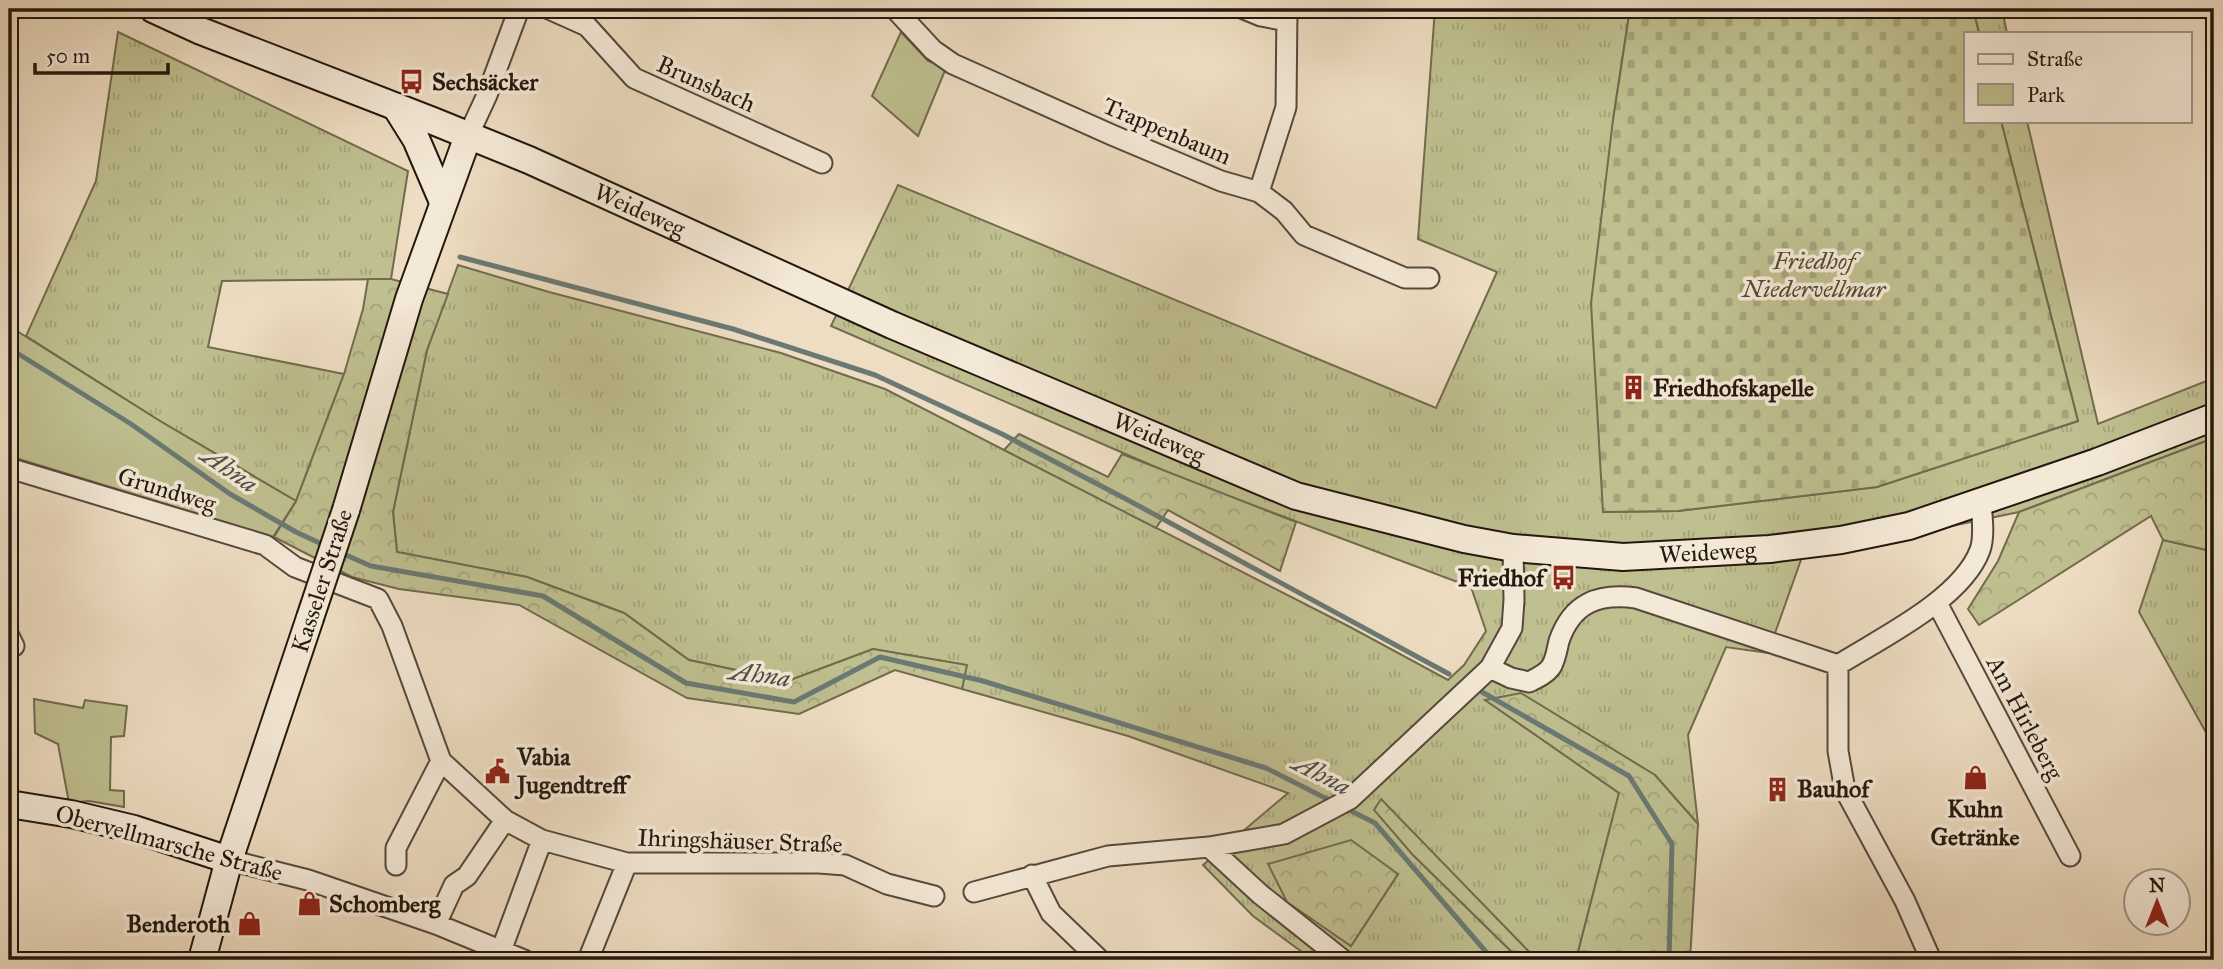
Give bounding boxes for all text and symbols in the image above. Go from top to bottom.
scale bar [35,32,168,76]
legend [1964,32,2192,122]
text: 50 m [46,43,91,69]
text: Straße [2027,46,2083,72]
street label: Brunsbach [652,49,760,119]
place label: Sechsäcker [432,67,539,97]
bus stop icon: Sechsäcker [398,68,426,96]
text: Park [2027,82,2065,108]
street label: Trappenbaum [1098,90,1236,172]
street label: Weideweg [589,177,691,244]
park label: Friedhof Niedervellmar [1740,246,1888,304]
place label: Friedhofskapelle [1653,373,1814,403]
building icon: Friedhofskapelle [1619,374,1647,402]
street label: Weideweg [1109,405,1210,471]
water label: Ahna [193,437,264,499]
street label: Grundweg [114,461,220,519]
street label: Kasseler Straße [285,505,359,657]
street label: Weideweg [1658,535,1758,570]
place label: Friedhof [1458,563,1548,593]
bus stop icon: Friedhof [1550,564,1578,592]
street label: Am Hirleberg [1979,650,2071,786]
water label: Ahna [725,654,792,694]
place label: Vabia Jugendtreff [514,742,631,800]
water label: Ahna [1285,744,1357,802]
public building icon: Vabia Jugendtreff [483,757,511,785]
shop icon: Kuhn Getränke [1961,764,1989,792]
place label: Bauhof [1797,774,1873,804]
building icon: Bauhof [1763,775,1791,803]
place label: Kuhn Getränke [1930,794,2020,852]
street label: Obervellmarsche Straße [52,798,286,888]
street label: Ihringshäuser Straße [637,822,843,860]
north arrow [2122,867,2192,937]
text: N [2149,874,2165,897]
place label: Schomberg [329,889,441,919]
shop icon: Schomberg [295,890,323,918]
place label: Benderoth [126,909,231,939]
shop icon: Benderoth [236,910,264,938]

